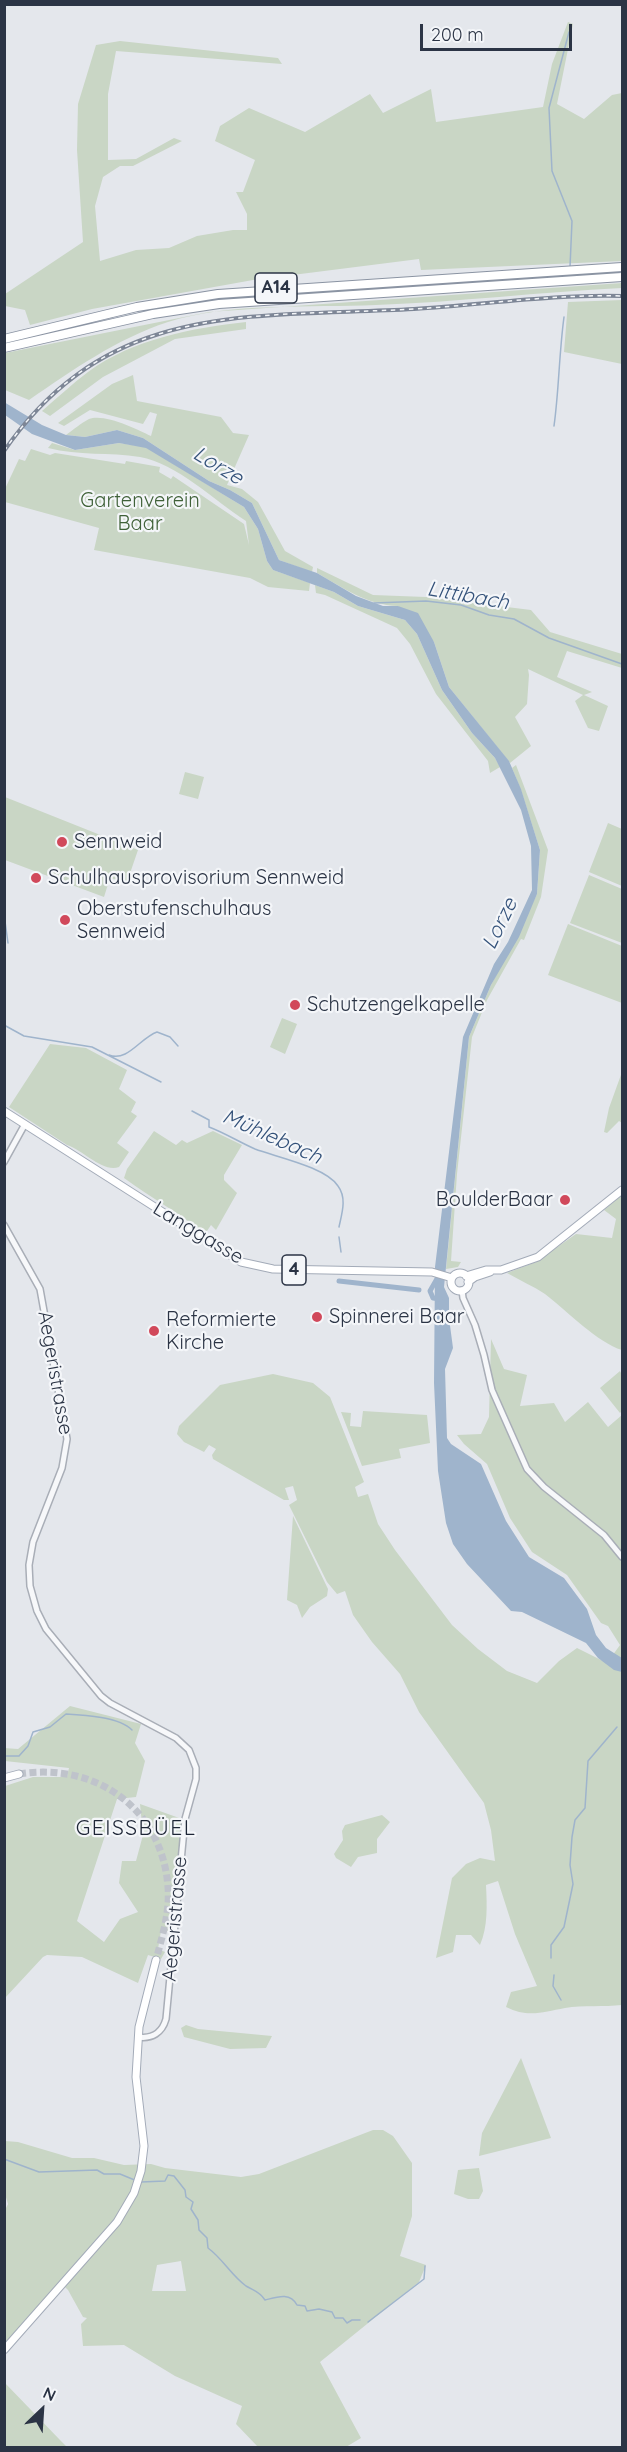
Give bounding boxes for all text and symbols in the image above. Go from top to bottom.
scale bar [423,12,574,50]
text: 200 m [431,23,484,46]
road number: A14 [255,273,297,303]
water label: Lorze [189,441,247,491]
park label: Gartenverein Baar [80,489,200,536]
water label: Littibach [425,576,511,616]
place label: Sennweid [74,830,162,854]
marker: Sennweid [55,835,69,849]
place label: Schulhausprovisorium Sennweid [48,866,344,890]
marker: Schulhausprovisorium Sennweid [29,871,43,885]
water label: Lorze [477,894,523,954]
place label: Oberstufenschulhaus Sennweid [77,897,271,944]
marker: Oberstufenschulhaus Sennweid [58,913,72,927]
place label: Schutzengelkapelle [307,993,485,1017]
marker: Schutzengelkapelle [288,998,302,1012]
water label: Mühlebach [218,1104,326,1170]
place label: BoulderBaar [436,1188,553,1212]
marker: BoulderBaar [558,1193,572,1207]
street label: Langgasse [148,1197,248,1269]
road number: 4 [282,1255,306,1285]
place label: Spinnerei Baar [329,1305,465,1329]
place label: Reformierte Kirche [166,1308,276,1355]
street label: Aegeristrasse [32,1309,78,1437]
marker: Spinnerei Baar [310,1310,324,1324]
marker: Reformierte Kirche [147,1324,161,1338]
district label: GEISSBÜEL [76,1816,196,1842]
street label: Aegeristrasse [158,1856,192,1982]
north arrow [12,2380,72,2440]
text: N [40,2382,59,2405]

